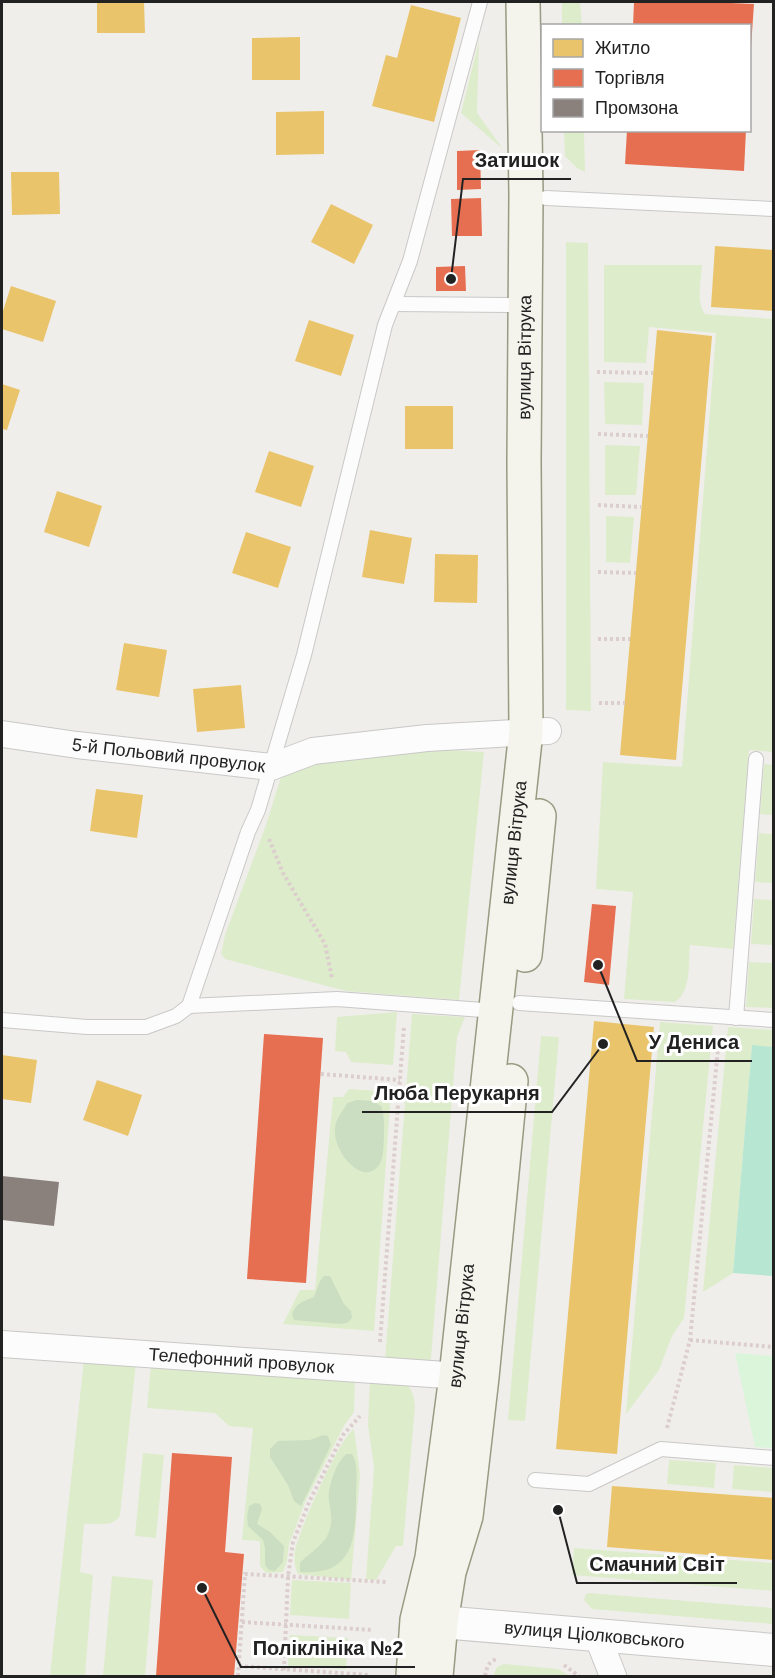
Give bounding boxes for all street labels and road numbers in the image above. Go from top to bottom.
street label: вулиця Вітрука [514,294,535,420]
street label: 5-й Польовий провулок [71,734,266,776]
street label: вулиця Вітрука [497,779,531,906]
street label: вулиця Вітрука [445,1262,478,1389]
street label: Телефонний провулок [148,1344,335,1377]
street label: вулиця Ціолковського [503,1617,685,1652]

